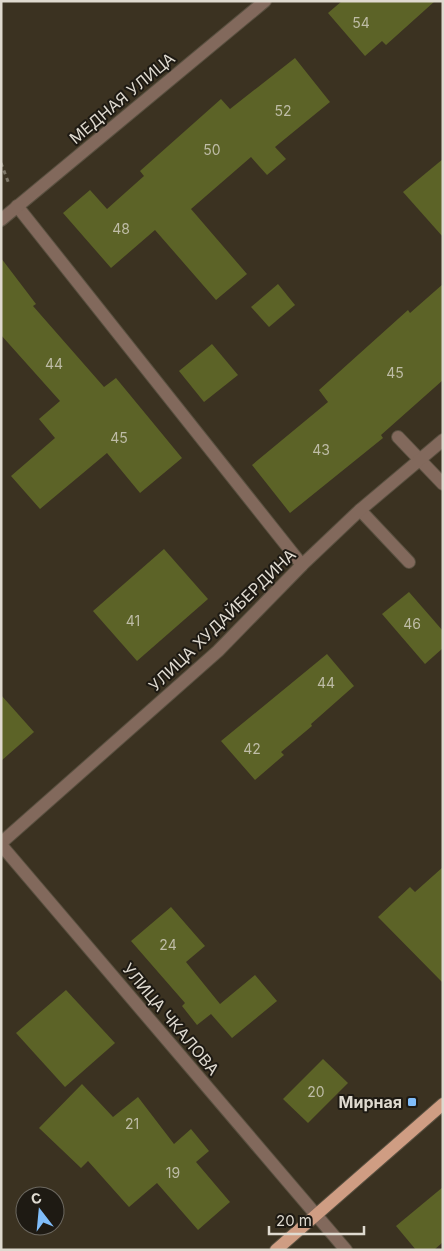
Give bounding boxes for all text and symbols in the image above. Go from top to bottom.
house number: 54 [352,14,370,31]
street label: МЕДНАЯ УЛИЦА [65,48,179,148]
house number: 52 [274,102,292,119]
house number: 50 [203,141,221,158]
house number: 48 [112,220,130,237]
house number: 44 [45,355,63,372]
house number: 45 [386,364,404,381]
house number: 45 [110,429,128,446]
house number: 43 [312,441,330,458]
street label: УЛИЦА ХУДАЙБЕРДИНА [144,545,300,695]
house number: 41 [126,612,140,629]
house number: 46 [403,615,421,632]
house number: 44 [317,674,335,691]
house number: 42 [243,740,261,757]
house number: 24 [159,936,177,953]
street label: УЛИЦА ЧКАЛОВА [118,959,224,1079]
house number: 20 [307,1083,325,1100]
place label: Мирная [339,1092,402,1112]
marker: Мирная [406,1096,418,1108]
house number: 21 [125,1115,139,1132]
house number: 19 [166,1164,180,1181]
north arrow [15,1186,65,1236]
text: С [29,1188,44,1208]
scale bar [269,1204,364,1236]
text: 20 m [276,1211,312,1230]

